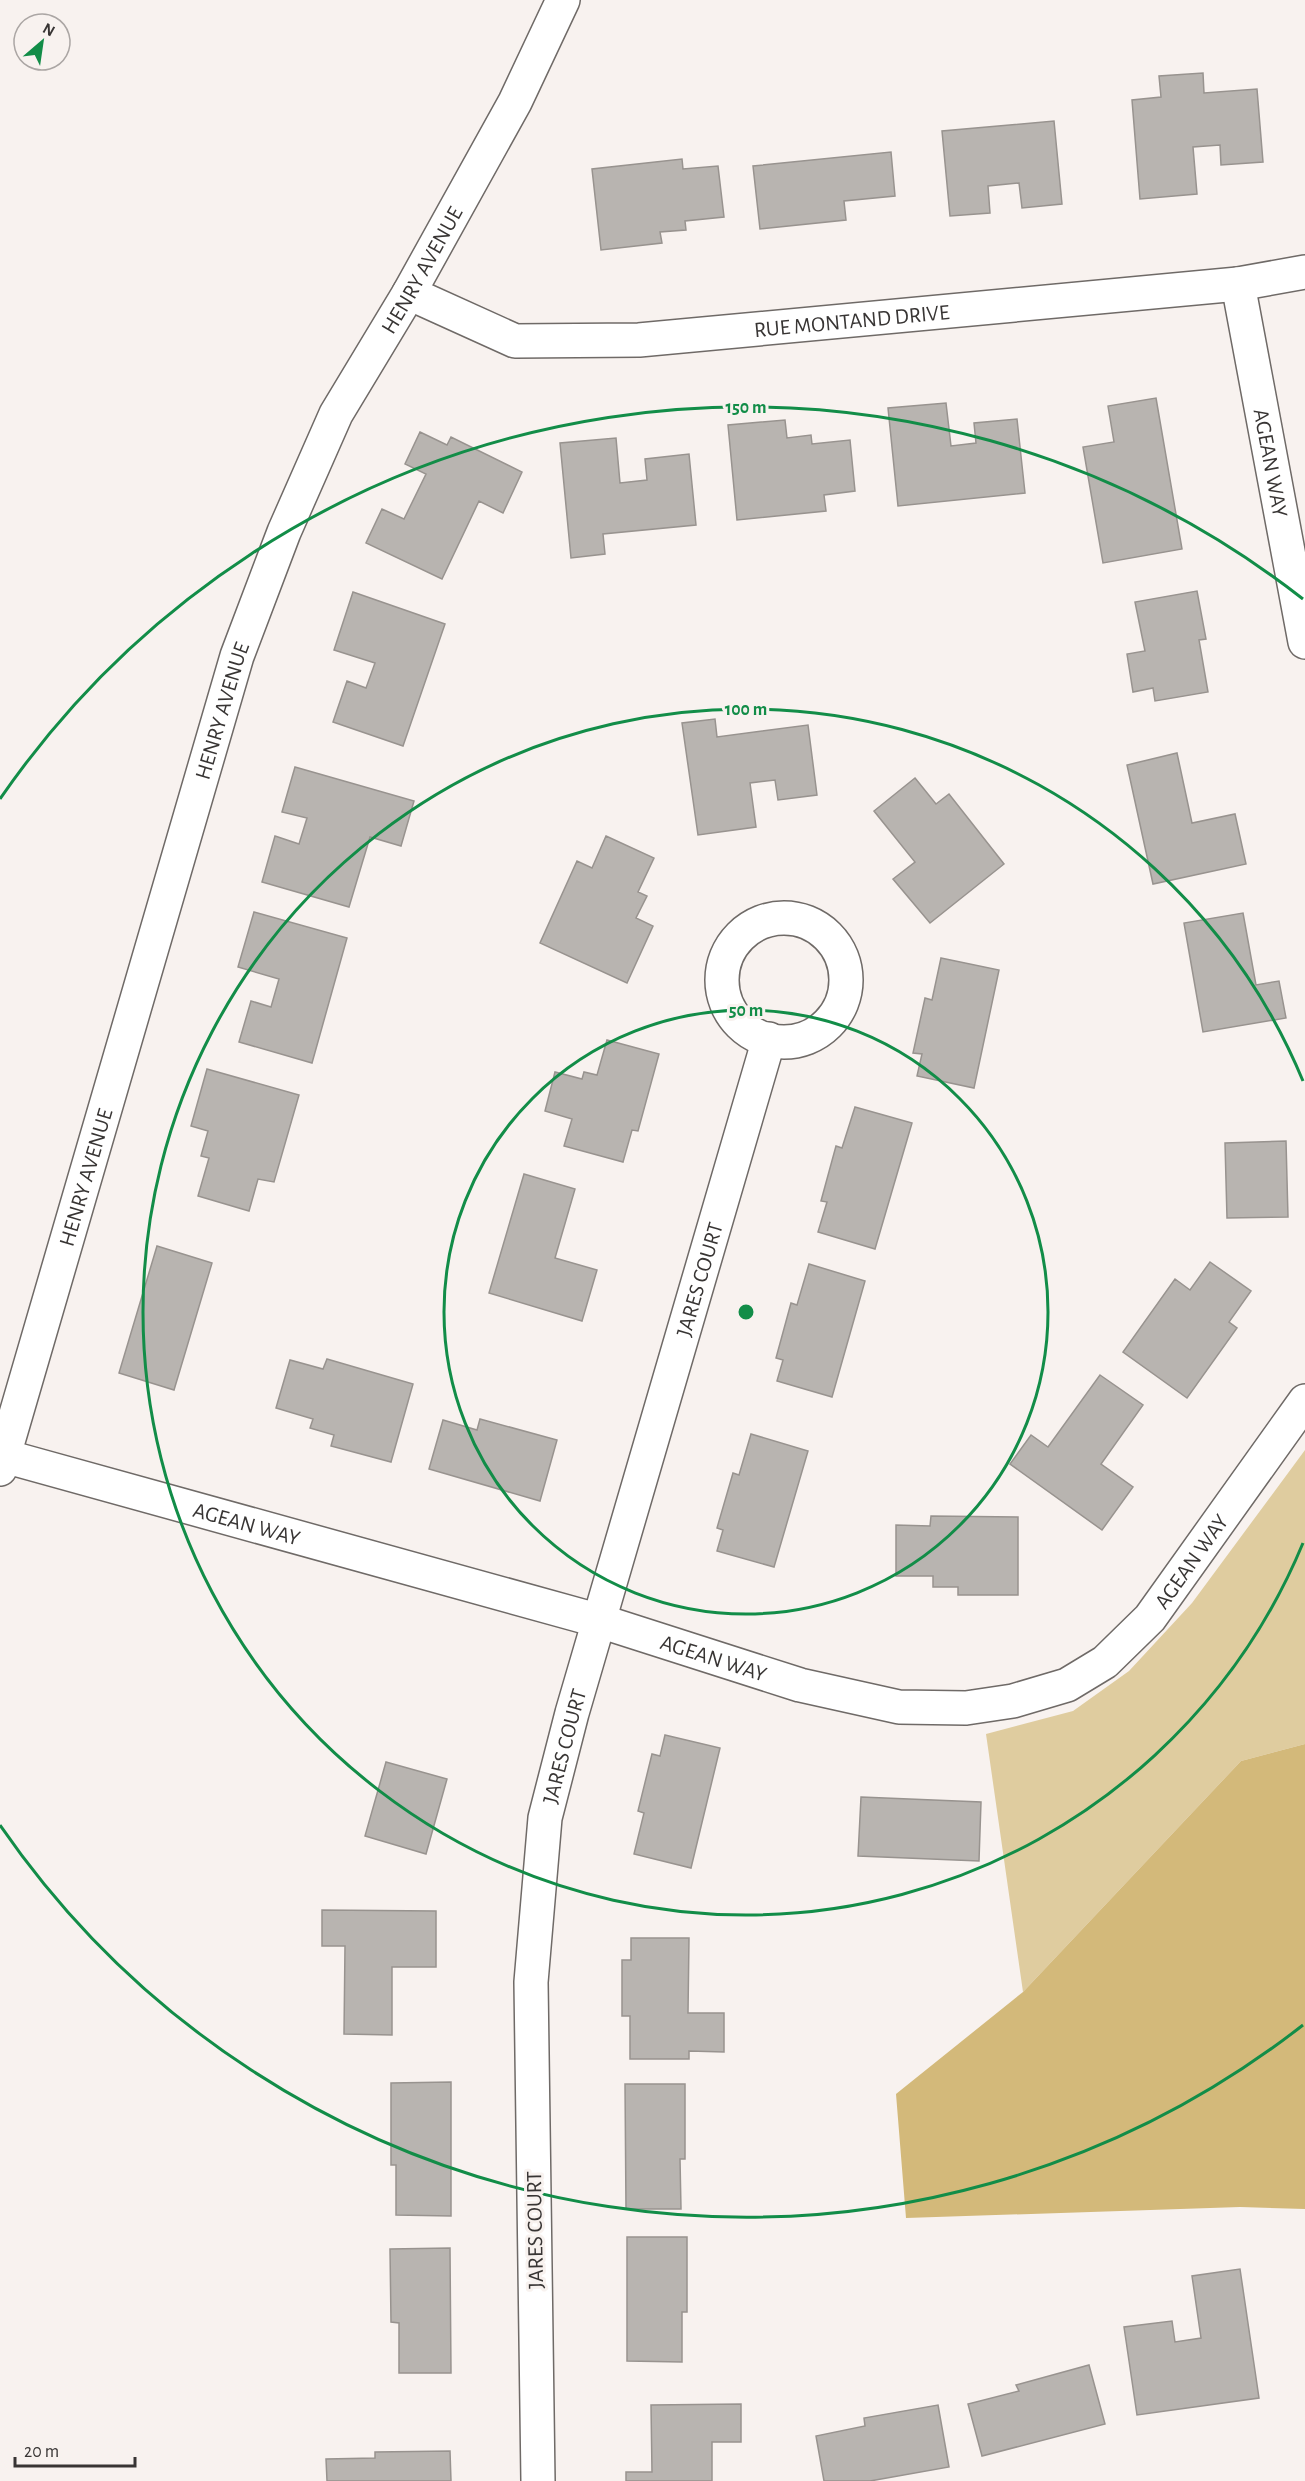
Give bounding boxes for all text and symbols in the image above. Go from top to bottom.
north arrow [12,12,72,72]
text: N [40,20,58,39]
street label: HENRY AVENUE [377,203,467,338]
street label: RUE MONTAND DRIVE [753,301,951,341]
text: 150 m [726,399,766,417]
street label: AGEAN WAY [1250,407,1292,520]
street label: HENRY AVENUE [192,639,253,782]
text: 100 m [725,701,767,719]
text: 50 m [729,1002,763,1020]
street label: HENRY AVENUE [56,1106,117,1249]
street label: JARES COURT [673,1220,727,1339]
centre of rings [736,1302,756,1322]
street label: AGEAN WAY [191,1499,303,1550]
street label: AGEAN WAY [1151,1510,1233,1613]
street label: AGEAN WAY [658,1631,770,1686]
street label: JARES COURT [539,1686,591,1806]
street label: JARES COURT [523,2171,547,2289]
scale bar [15,2430,135,2468]
text: 20 m [24,2443,59,2461]

